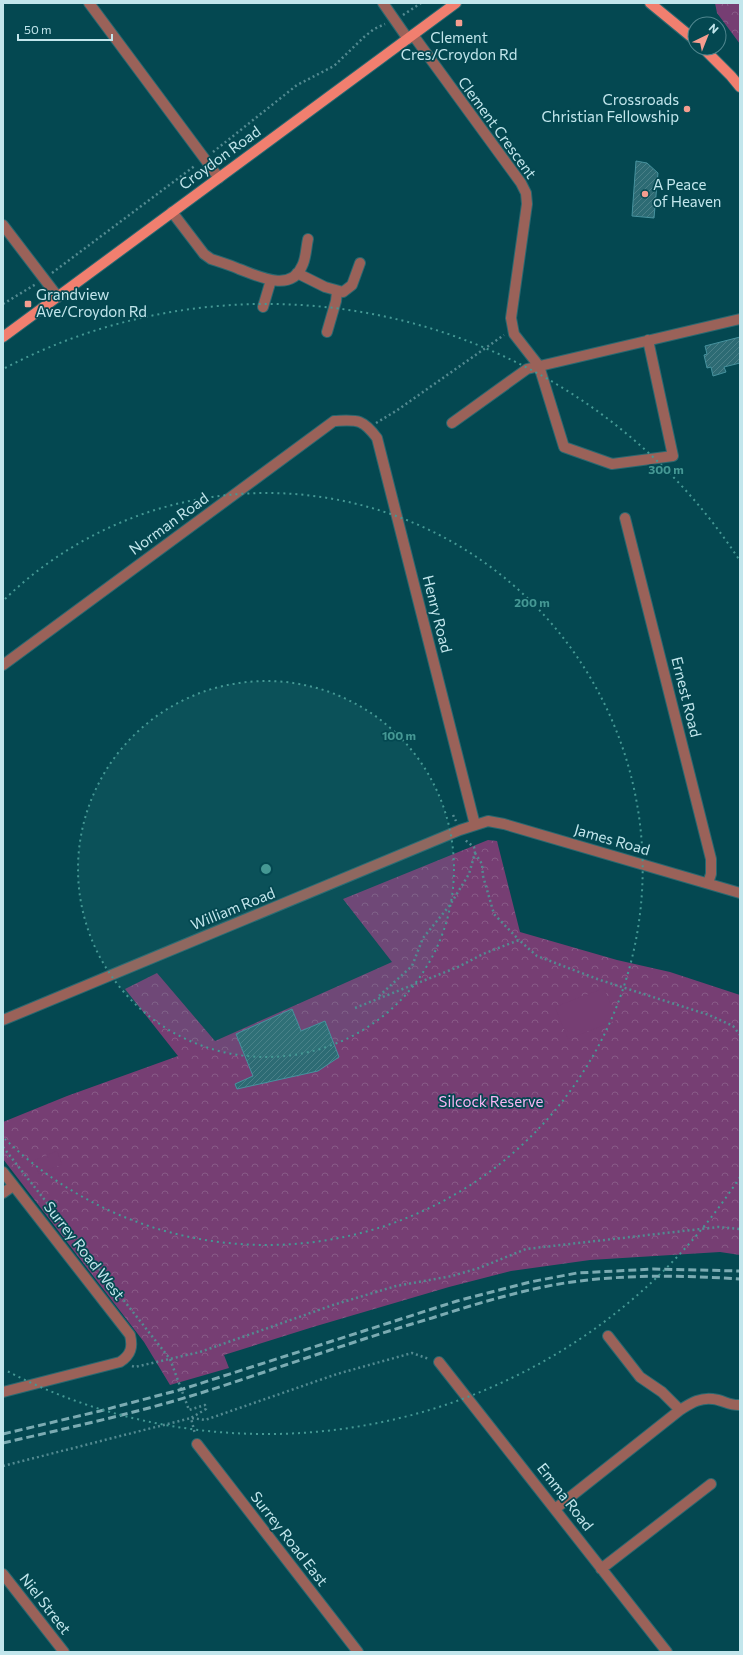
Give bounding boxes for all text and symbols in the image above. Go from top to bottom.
scale bar [18,16,112,42]
north arrow [687,16,727,56]
marker: Clement Cres/Croydon Rd [454,18,464,28]
text: N [707,21,722,36]
text: 50 m [24,22,52,36]
place label: Clement Cres/Croydon Rd [401,28,517,63]
street label: Clement Crescent [455,73,541,182]
place label: Crossroads Christian Fellowship [542,90,679,125]
marker: Crossroads Christian Fellowship [682,104,692,114]
street label: Croydon Road [175,122,264,193]
place label: A Peace of Heaven [653,175,721,210]
marker: A Peace of Heaven [640,189,650,199]
place label: Grandview Ave/Croydon Rd [36,285,147,320]
marker: Grandview Ave/Croydon Rd [23,299,33,309]
text: 300 m [648,462,684,476]
street label: Norman Road [125,488,212,558]
street label: Henry Road [420,573,456,654]
text: 200 m [514,595,550,609]
street label: Ernest Road [668,655,706,739]
text: 100 m [382,728,416,742]
street label: James Road [572,820,652,858]
centre of rings [259,862,273,876]
street label: William Road [188,883,277,933]
park label: Silcock Reserve [439,1092,543,1110]
street label: Surrey Road West [41,1197,129,1303]
street label: Emma Road [534,1459,598,1534]
street label: Surrey Road East [247,1488,332,1589]
street label: Niel Street [16,1569,75,1637]

